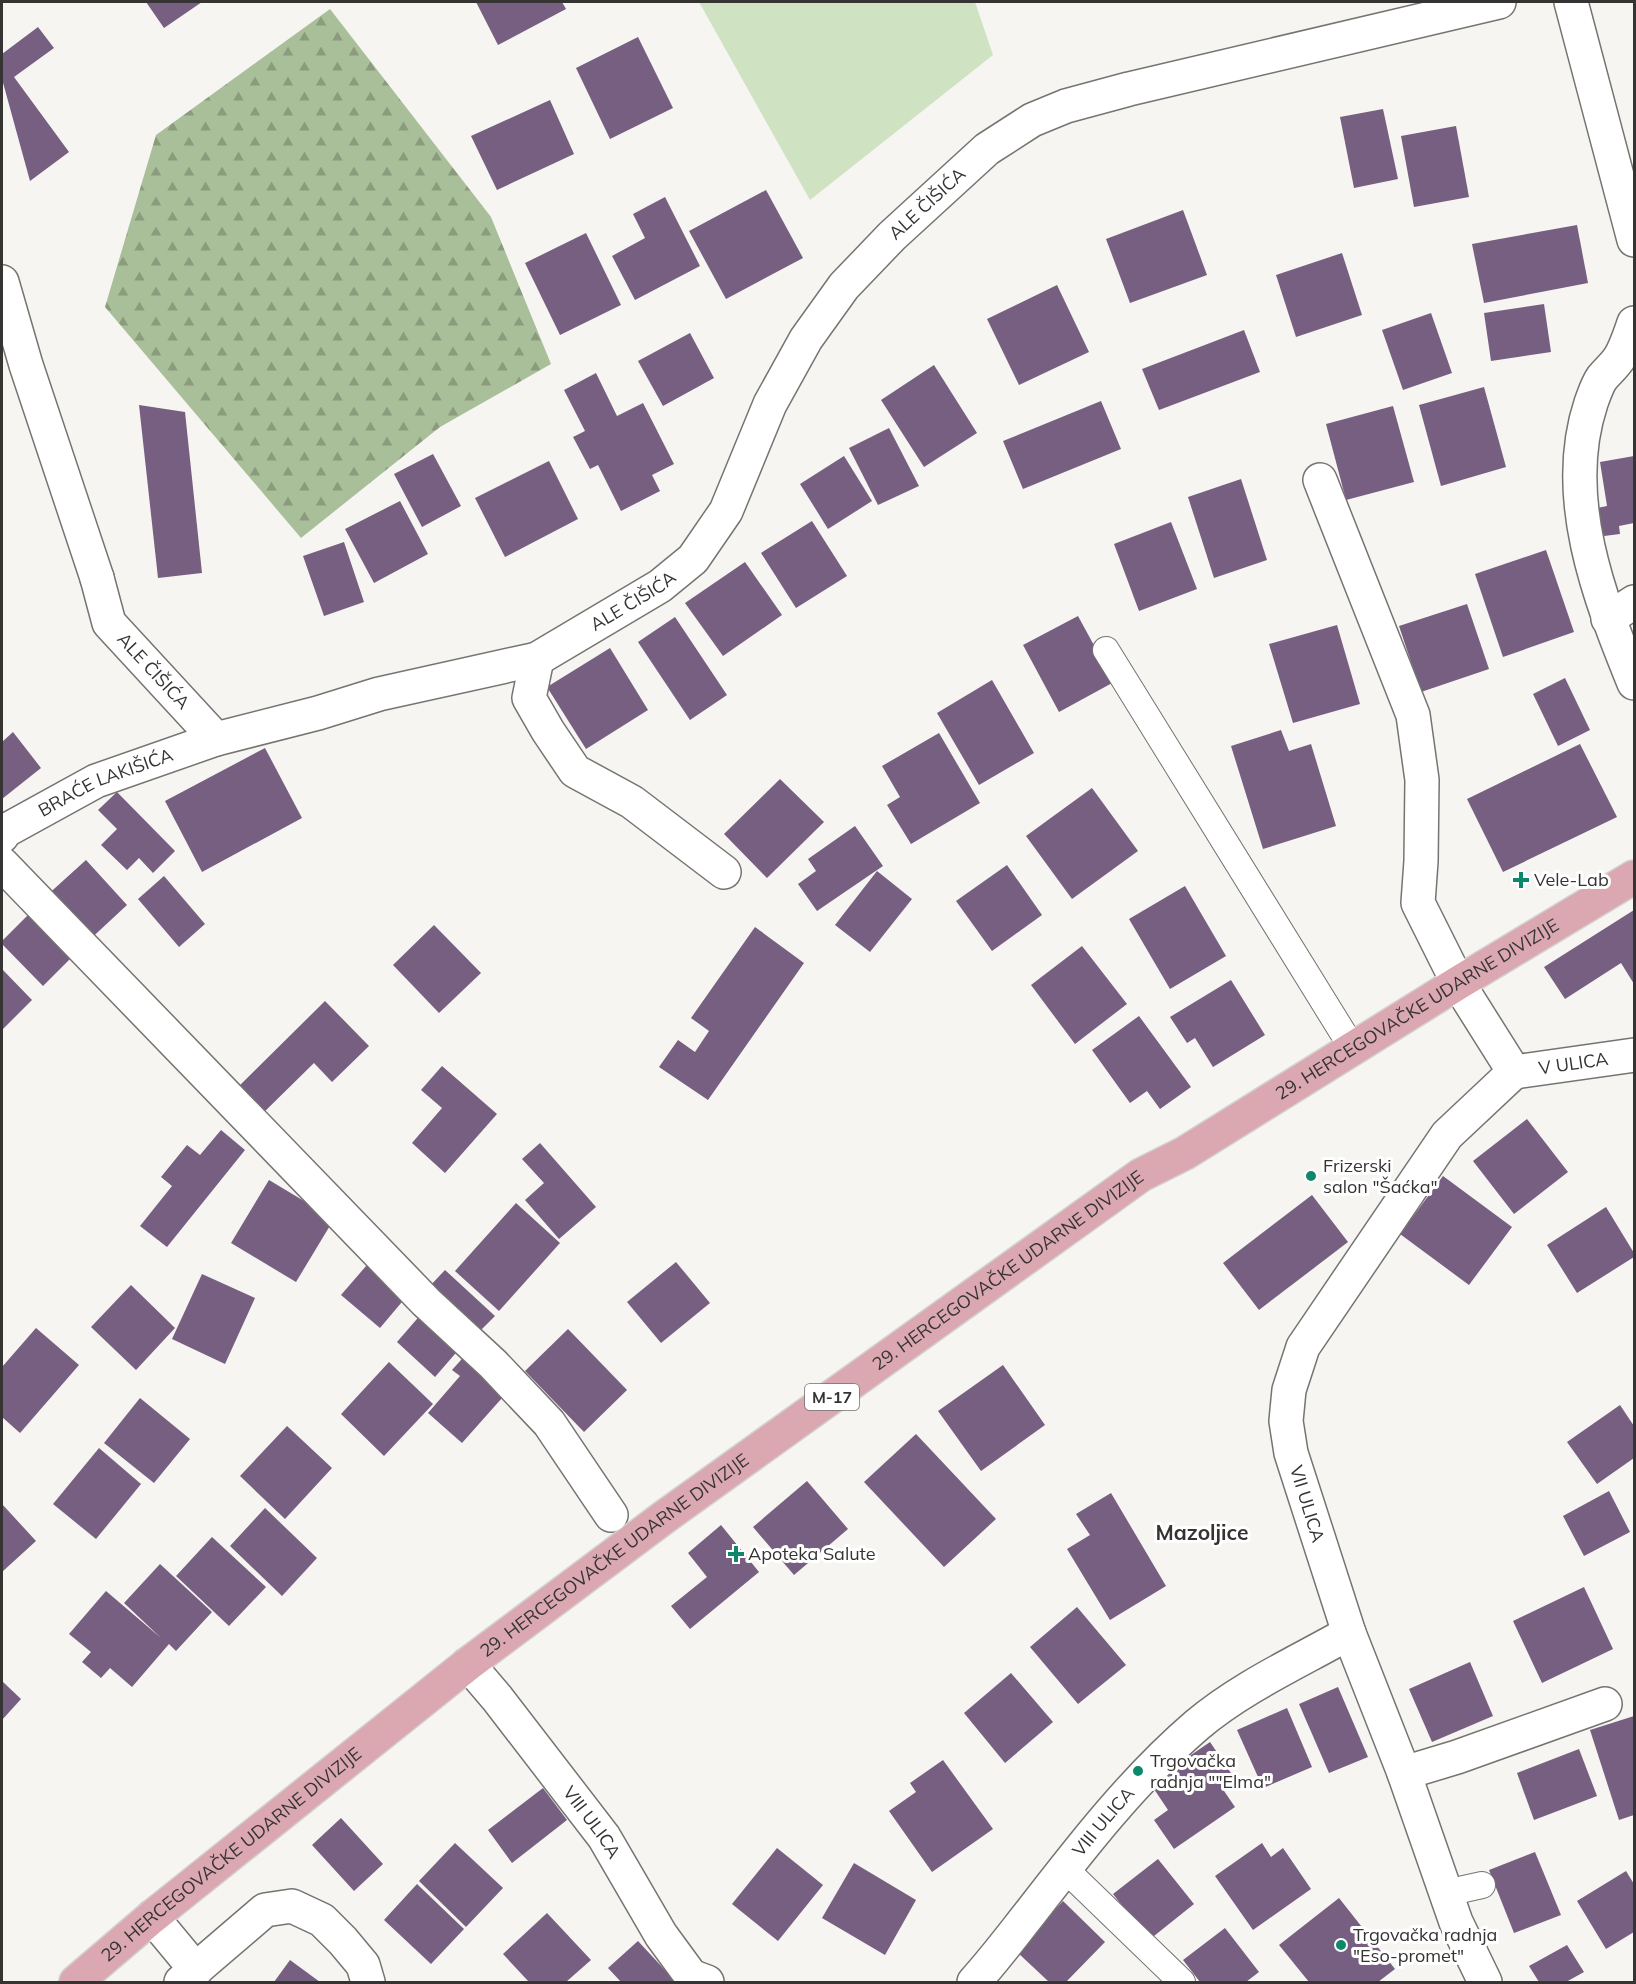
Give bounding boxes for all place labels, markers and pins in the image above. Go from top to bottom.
place label: Vele-Lab [1534,868,1609,891]
marker: Vele-Lab [1512,871,1530,889]
place label: Frizerski salon "Šaćka" [1323,1154,1438,1198]
marker: Frizerski salon "Šaćka" [1304,1169,1318,1183]
place label: Apoteka Salute [748,1542,876,1565]
marker: Apoteka Salute [729,1547,743,1561]
place label: Trgovačka radnja ""Elma" [1150,1749,1271,1793]
marker: Trgovačka radnja ""Elma" [1131,1764,1145,1778]
place label: Trgovačka radnja "Eso-promet" [1353,1923,1497,1967]
marker: Trgovačka radnja "Eso-promet" [1334,1938,1348,1952]

